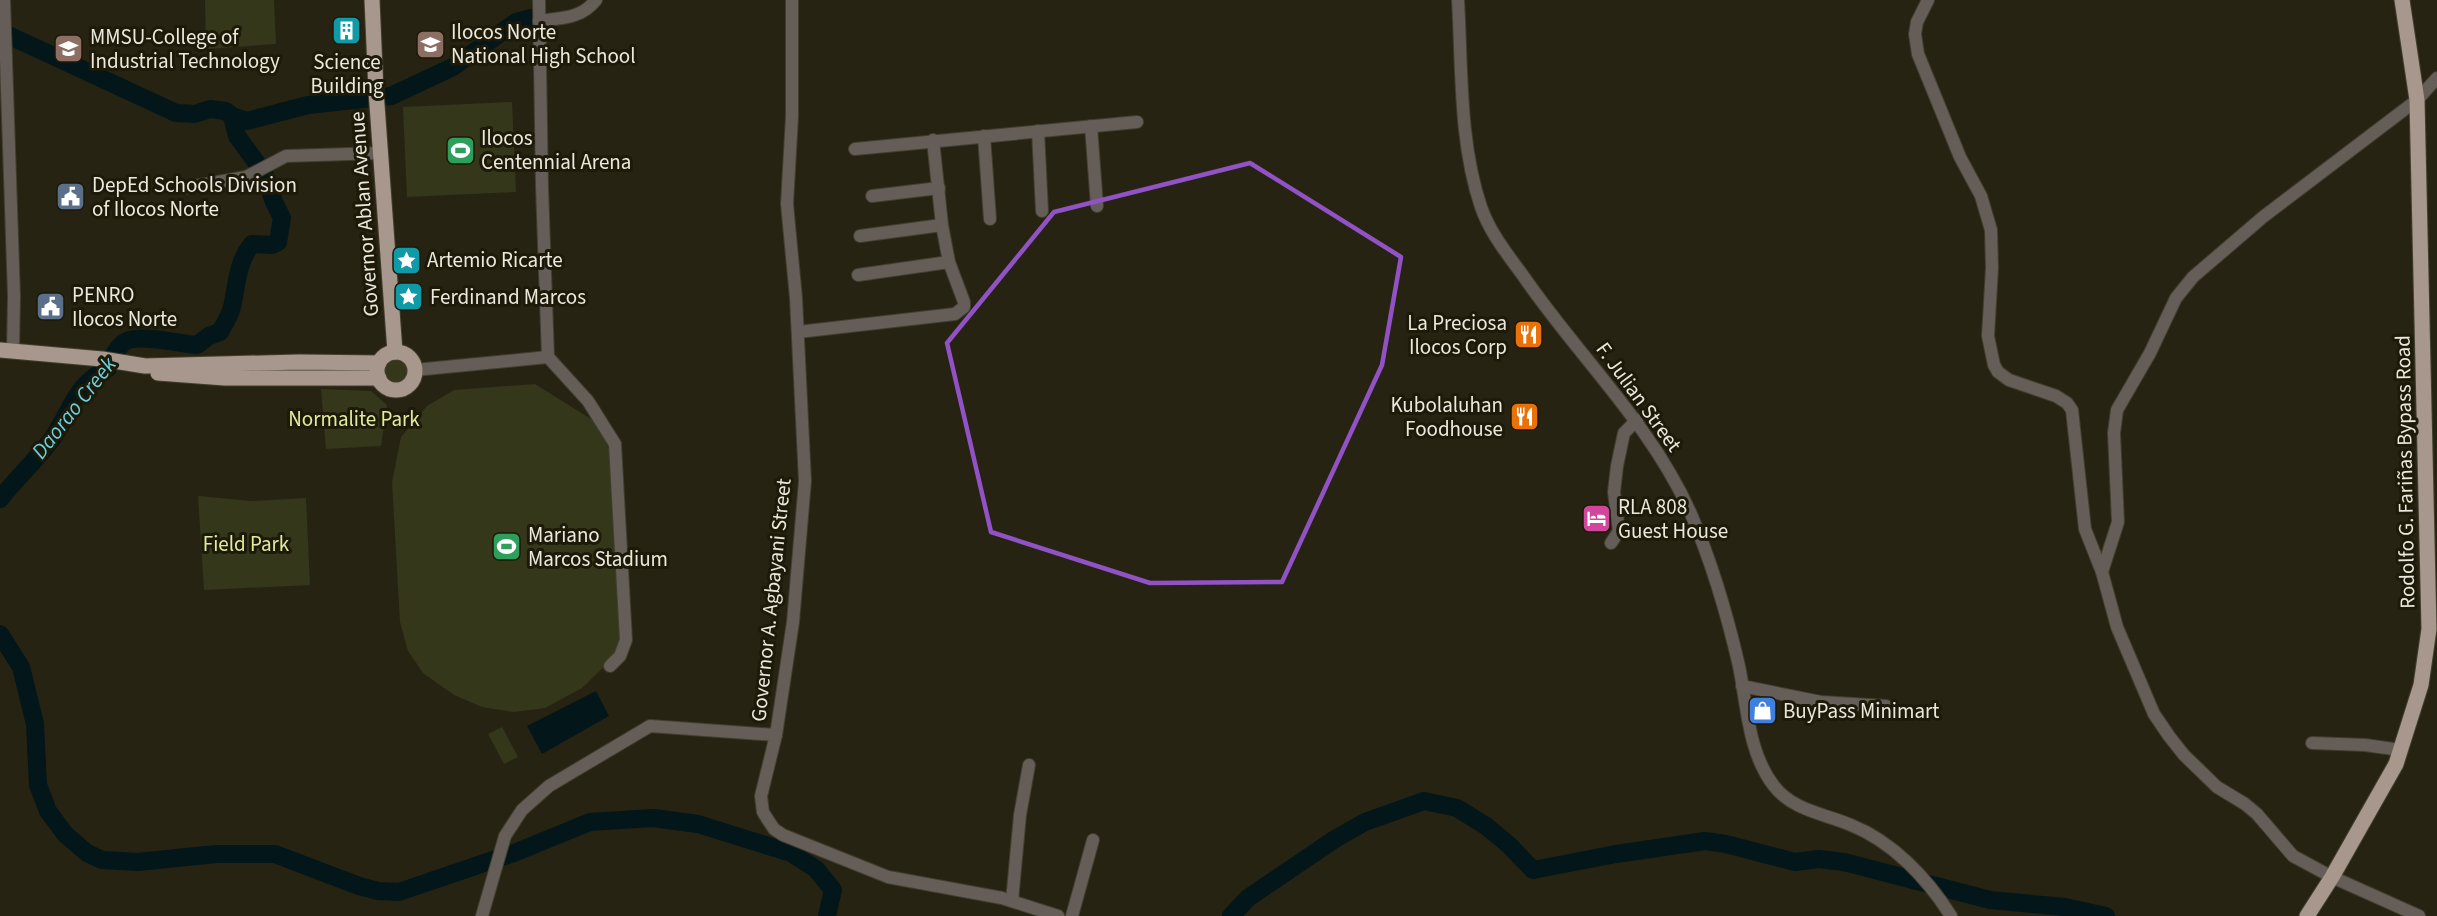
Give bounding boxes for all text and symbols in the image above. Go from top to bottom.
building icon: Science Building [331,15,363,47]
place label: Ilocos Norte National High School [451,17,636,71]
place label: MMSU-College of Industrial Technology [90,22,280,76]
school or university icon: Ilocos Norte National High School [414,28,446,60]
school or university icon: MMSU-College of Industrial Technology [53,33,85,65]
place label: Science Building [310,47,384,101]
street label: Governor Ablan Avenue [342,110,386,318]
place label: Ilocos Centennial Arena [481,123,631,177]
sports icon: Ilocos Centennial Arena [444,134,476,166]
place label: DepEd Schools Division of Ilocos Norte [92,170,297,224]
public building icon: DepEd Schools Division of Ilocos Norte [55,181,87,213]
place icon: Artemio Ricarte [390,244,422,276]
place label: Artemio Ricarte [427,245,563,275]
place label: PENRO Ilocos Norte [72,280,177,334]
place icon: Ferdinand Marcos [393,281,425,313]
place label: Ferdinand Marcos [430,282,586,312]
public building icon: PENRO Ilocos Norte [35,291,67,323]
place label: La Preciosa Ilocos Corp [1407,308,1507,362]
restaurant icon: La Preciosa Ilocos Corp [1512,319,1544,351]
street label: Rodolfo G. Fariñas Bypass Road [2388,335,2422,609]
street label: F. Julian Street [1589,336,1689,458]
water label: Daorao Creek [24,350,124,466]
place label: Kubolaluhan Foodhouse [1390,390,1503,444]
restaurant icon: Kubolaluhan Foodhouse [1508,401,1540,433]
park label: Normalite Park [288,404,420,434]
street label: Governor A. Agbayani Street [743,477,799,723]
place label: RLA 808 Guest House [1618,492,1728,546]
hotel icon: RLA 808 Guest House [1581,503,1613,535]
place label: Mariano Marcos Stadium [528,520,668,574]
park label: Field Park [203,529,290,559]
sports icon: Mariano Marcos Stadium [491,531,523,563]
shop icon: BuyPass Minimart [1746,695,1778,727]
place label: BuyPass Minimart [1783,696,1939,726]

